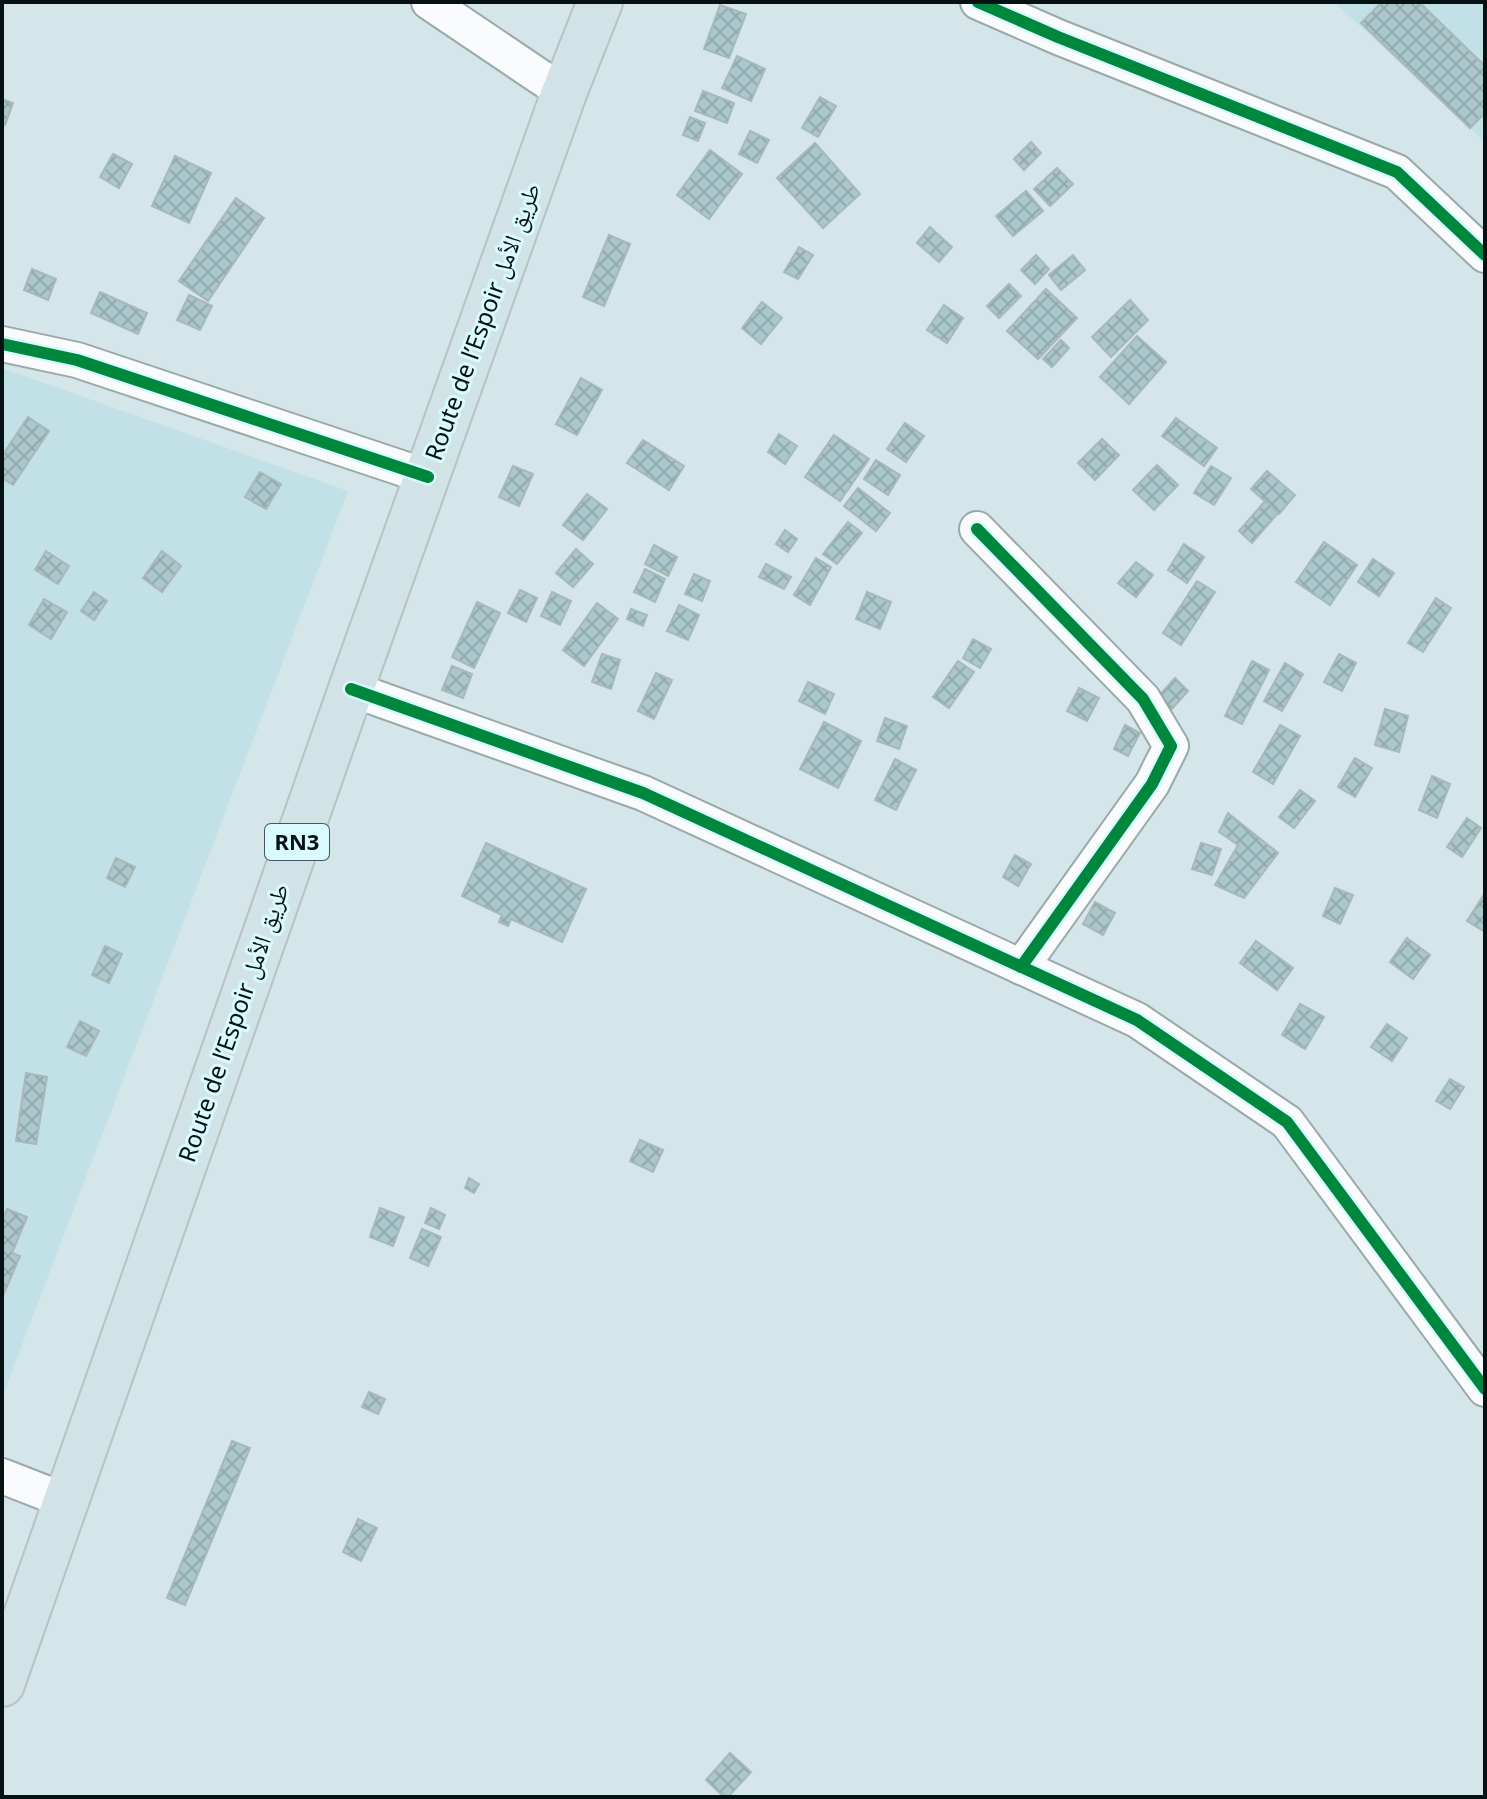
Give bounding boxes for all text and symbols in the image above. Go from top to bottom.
street label: Route de l’Espoir طريق الأمل [416,178,547,465]
road number: RN3 [265,824,329,860]
street label: Route de l’Espoir طريق الأمل [169,879,296,1166]

